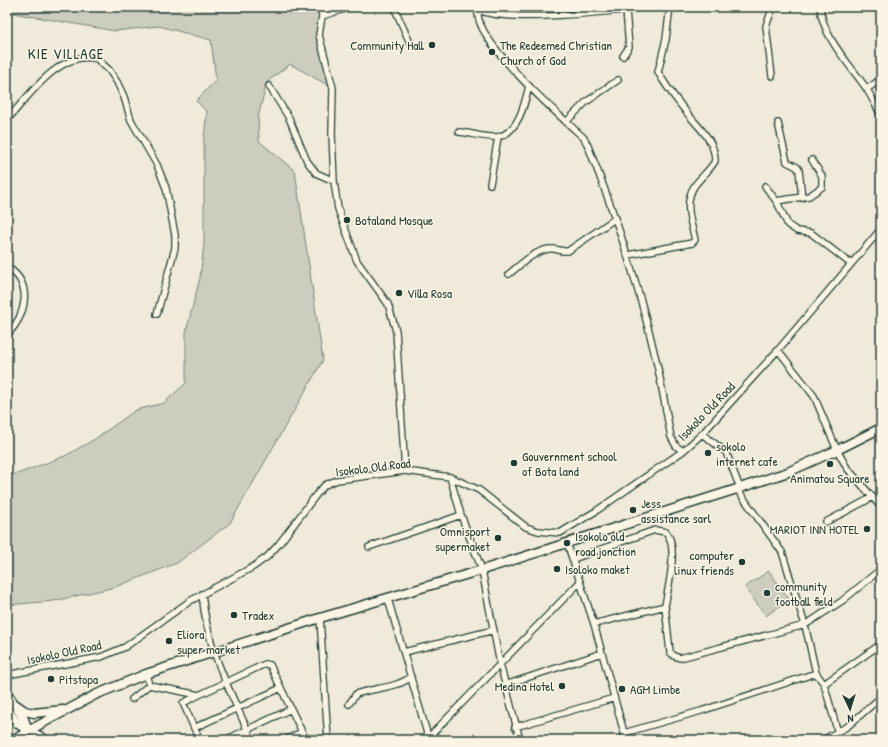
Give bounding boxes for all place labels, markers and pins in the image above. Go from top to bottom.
place label: Community Hall [350,36,424,54]
place label: The Redeemed Christian Church of God [500,36,612,69]
marker: Community Hall [427,40,437,50]
marker: The Redeemed Christian Church of God [487,47,497,57]
place label: Botaland Mosque [355,211,433,229]
marker: Botaland Mosque [342,215,352,225]
place label: Villa Rosa [407,284,452,302]
marker: Villa Rosa [394,288,404,298]
place label: sokolo internet cafe [716,437,778,470]
place label: Gouvernment school of Bota land [522,447,617,480]
marker: sokolo internet cafe [703,448,713,458]
marker: Gouvernment school of Bota land [509,458,519,468]
marker: Animatou Square [825,459,835,469]
place label: Animatou Square [790,469,870,487]
place label: Jess assistance sarl [641,494,712,527]
marker: Jess assistance sarl [628,505,638,515]
place label: MARIOT INN HOTEL [770,520,859,538]
place label: Omnisport supermaket [435,522,491,555]
marker: MARIOT INN HOTEL [862,524,872,534]
place label: Isokolo old road jonction [575,527,636,560]
marker: Omnisport supermaket [493,533,503,543]
marker: Isokolo old road jonction [562,538,572,548]
place label: computer linux friends [674,546,734,579]
marker: computer linux friends [737,557,747,567]
place label: Isoloko maket [565,560,630,578]
marker: Isoloko maket [552,564,562,574]
place label: community football field [775,577,833,610]
marker: community football field [762,588,772,598]
place label: Tradex [242,606,274,624]
marker: Tradex [229,610,239,620]
place label: Eliora super market [177,625,240,658]
marker: Eliora super market [164,636,174,646]
place label: Pitstopa [59,670,98,688]
marker: Pitstopa [46,674,56,684]
place label: Medina Hotel [495,677,555,695]
place label: AGM Limbe [630,680,680,698]
marker: Medina Hotel [557,681,567,691]
marker: AGM Limbe [617,684,627,694]

